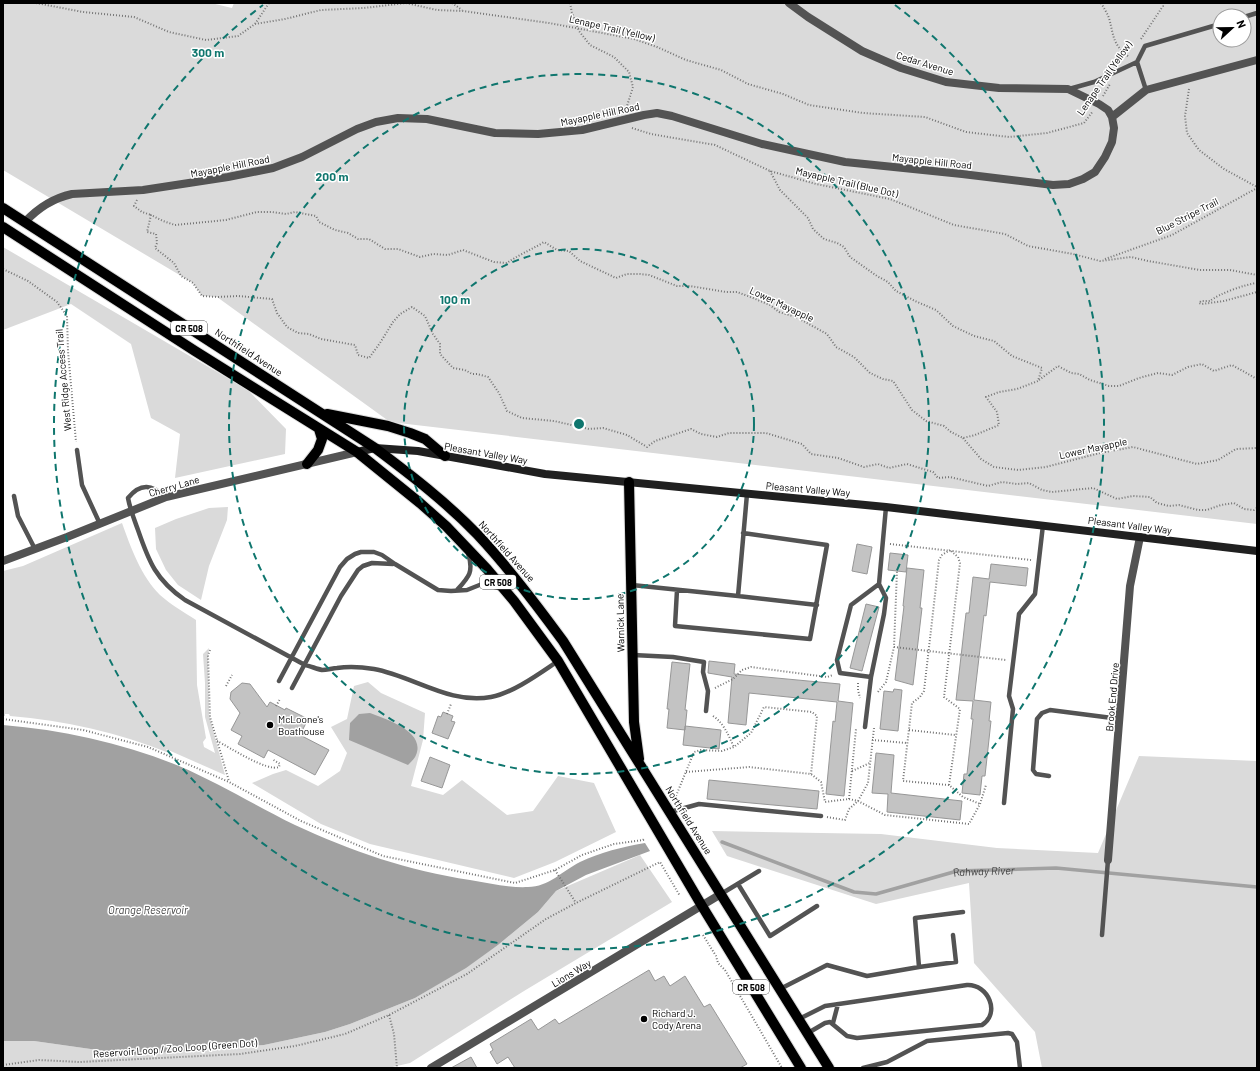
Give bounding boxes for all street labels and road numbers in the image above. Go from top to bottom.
street label: Lenape Trail (Yellow) [568,12,656,44]
street label: Lenape Trail (Yellow) [1074,38,1134,117]
street label: Cedar Avenue [895,49,955,77]
street label: Mayapple Hill Road [559,100,641,128]
street label: Mayapple Hill Road [891,151,973,171]
street label: Mayapple Hill Road [189,152,271,180]
street label: Mayapple Trail (Blue Dot) [795,164,900,200]
street label: Blue Stripe Trail [1154,195,1220,237]
street label: Lower Mayapple [748,284,816,324]
road number: CR 508 [171,321,207,335]
street label: Northfield Avenue [213,326,285,378]
street label: West Ridge Access Trail [53,328,73,432]
street label: Lower Mayapple [1058,435,1128,461]
street label: Pleasant Valley Way [443,440,529,466]
street label: Cherry Lane [147,473,201,499]
street label: Pleasant Valley Way [765,479,851,499]
street label: Pleasant Valley Way [1087,514,1173,536]
street label: Northfield Avenue [476,518,538,584]
road number: CR 508 [480,575,516,589]
street label: Warnick Lane [613,594,627,652]
street label: Brook End Drive [1103,662,1121,732]
street label: Northfield Avenue [663,784,715,856]
street label: Lions Way [549,956,593,989]
road number: CR 508 [733,980,769,994]
street label: Reservoir Loop / Zoo Loop (Green Dot) [93,1036,258,1060]

